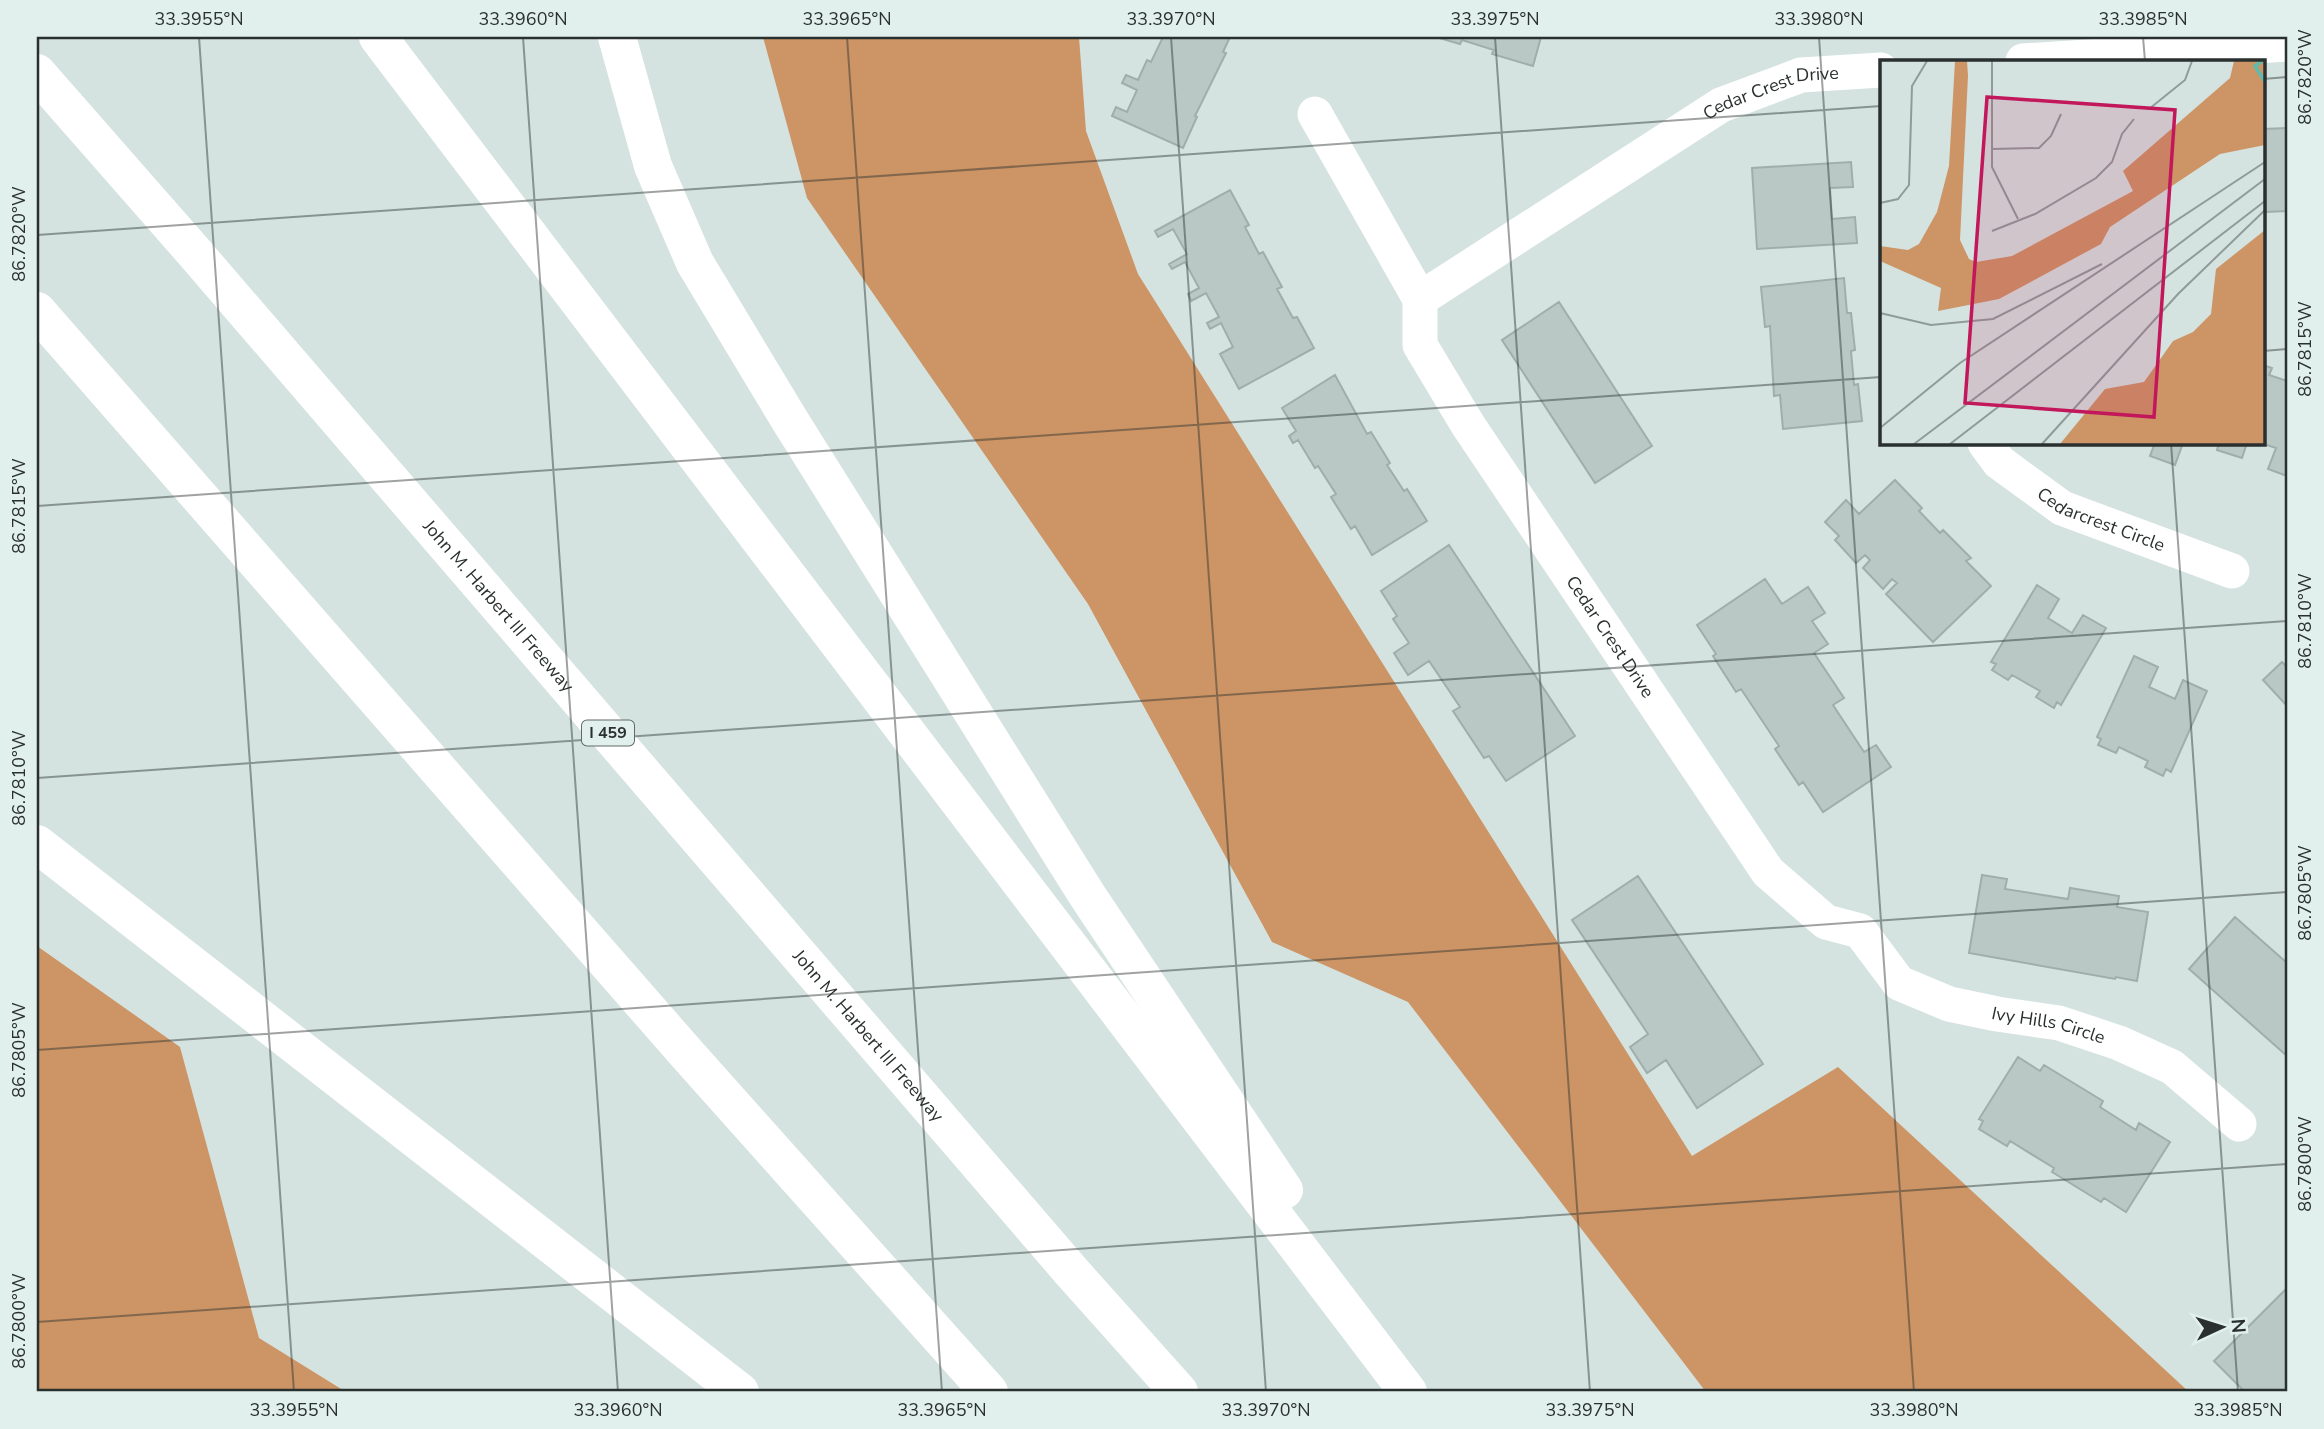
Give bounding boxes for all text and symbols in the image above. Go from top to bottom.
text: 33.3955°N [155,7,243,31]
text: 33.3960°N [479,7,567,31]
text: 33.3965°N [803,7,891,31]
text: 33.3970°N [1127,7,1215,31]
text: 33.3975°N [1451,7,1539,31]
text: 33.3980°N [1775,7,1863,31]
text: 33.3985°N [2099,7,2187,31]
text: 86.7820°W [2293,29,2317,125]
inset map [1880,60,2264,444]
street label: Cedar Crest Drive [1698,61,1839,126]
text: 86.7820°W [7,186,31,282]
text: 86.7815°W [2293,301,2317,397]
text: 86.7815°W [7,458,31,554]
street label: Cedarcrest Circle [2032,482,2168,557]
street label: John M. Harbert III Freeway [417,514,580,698]
street label: Cedar Crest Drive [1560,571,1660,703]
text: 86.7810°W [2293,573,2317,669]
road number: I 459 [582,720,634,746]
text: 86.7810°W [7,730,31,826]
text: 86.7805°W [2293,845,2317,941]
street label: John M. Harbert III Freeway [787,944,950,1127]
street label: Ivy Hills Circle [1989,1001,2108,1050]
text: 86.7805°W [7,1002,31,1098]
text: 86.7800°W [2293,1116,2317,1212]
text: 86.7800°W [7,1273,31,1369]
north arrow [2188,1292,2258,1362]
text: N [2224,1318,2251,1334]
text: 33.3955°N [250,1398,338,1422]
text: 33.3960°N [574,1398,662,1422]
text: 33.3965°N [898,1398,986,1422]
text: 33.3970°N [1222,1398,1310,1422]
text: 33.3975°N [1546,1398,1634,1422]
text: 33.3980°N [1870,1398,1958,1422]
text: 33.3985°N [2194,1398,2282,1422]

